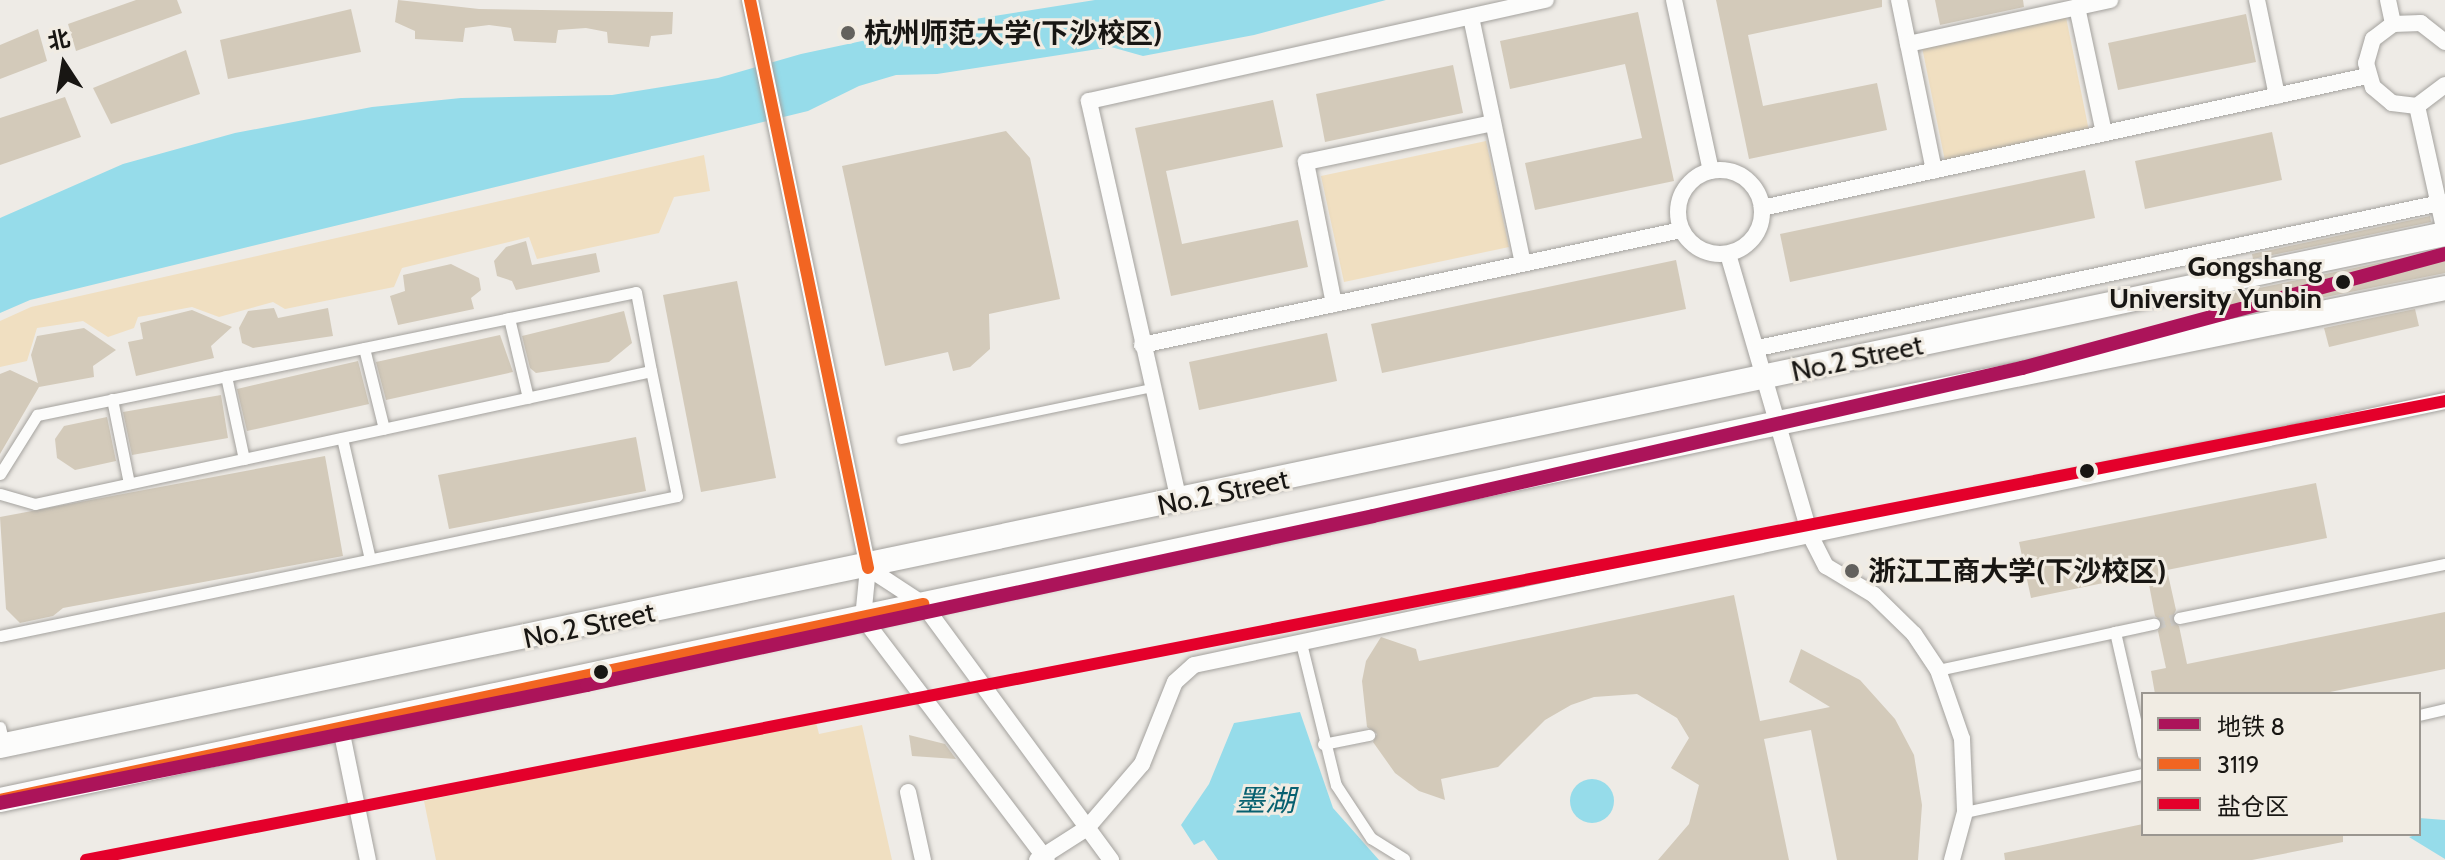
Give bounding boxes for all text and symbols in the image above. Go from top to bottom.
place label: 杭州师范大学(下沙校区) [864,16,1162,50]
north arrow [24,24,104,104]
marker: 杭州师范大学(下沙校区) [839,24,857,42]
text: 北 [45,25,72,56]
place label: Gongshang University Yunbin [2109,249,2322,315]
marker: Gongshang University Yunbin [2329,268,2357,296]
street label: No.2 Street [1788,328,1926,388]
street label: No.2 Street [1154,462,1292,522]
unlabelled marker [2079,463,2095,479]
place label: 浙江工商大学(下沙校区) [1868,554,2166,588]
marker: 浙江工商大学(下沙校区) [1843,562,1861,580]
street label: No.2 Street [520,595,658,655]
unlabelled marker [593,664,609,680]
legend [2141,692,2421,836]
text: 地铁 8 [2217,712,2285,741]
text: 3119 [2217,750,2259,779]
water label: 墨湖 [1235,783,1295,819]
text: 盐仓区 [2217,792,2289,821]

